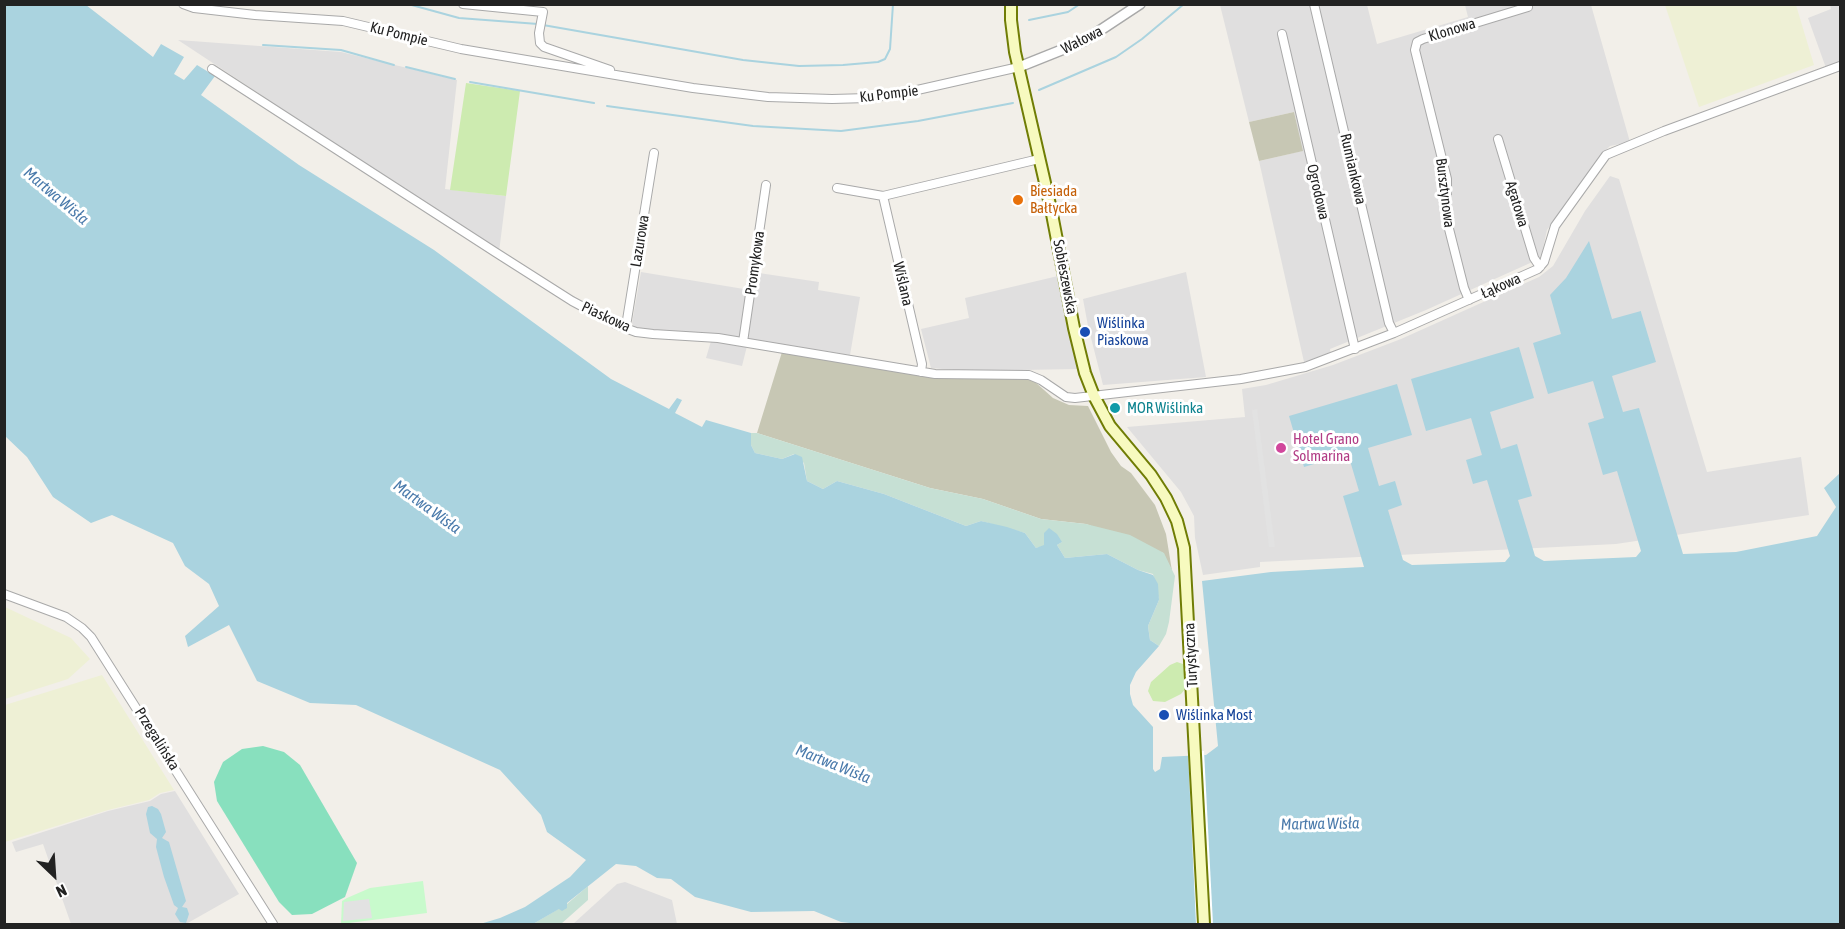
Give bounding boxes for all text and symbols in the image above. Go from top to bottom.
street label: Klonowa [1426,14,1478,46]
street label: Ku Pompie [368,18,430,50]
street label: Wałowa [1058,22,1106,58]
street label: Ku Pompie [859,81,919,107]
street label: Rumiankowa [1336,132,1370,206]
street label: Bursztynowa [1432,157,1458,229]
street label: Ogrodowa [1303,162,1333,222]
water label: Martwa Wisła [20,163,92,229]
street label: Agatowa [1501,179,1533,229]
place label: Biesiada Bałtycka [1030,182,1078,217]
marker: Biesiada Bałtycka [1011,193,1025,207]
street label: Lazurowa [627,214,653,268]
street label: Promykowa [742,230,768,296]
street label: Sobieszewska [1049,238,1081,316]
street label: Wiślana [889,260,917,308]
street label: Łąkowa [1478,269,1524,303]
street label: Piaskowa [579,298,633,336]
place label: Wiślinka Piaskowa [1097,314,1149,349]
marker: Wiślinka Piaskowa [1078,325,1092,339]
place label: MOR Wiślinka [1127,399,1203,417]
marker: MOR Wiślinka [1108,401,1122,415]
place label: Hotel Grano Solmarina [1293,430,1359,465]
marker: Hotel Grano Solmarina [1274,441,1288,455]
water label: Martwa Wisła [390,476,464,538]
street label: Turystyczna [1180,622,1202,688]
street label: Przegalińska [131,704,183,774]
place label: Wiślinka Most [1176,706,1253,724]
marker: Wiślinka Most [1157,708,1171,722]
water label: Martwa Wisła [793,740,873,788]
water label: Martwa Wisła [1280,814,1360,834]
north arrow [24,845,84,905]
text: N [54,881,70,901]

